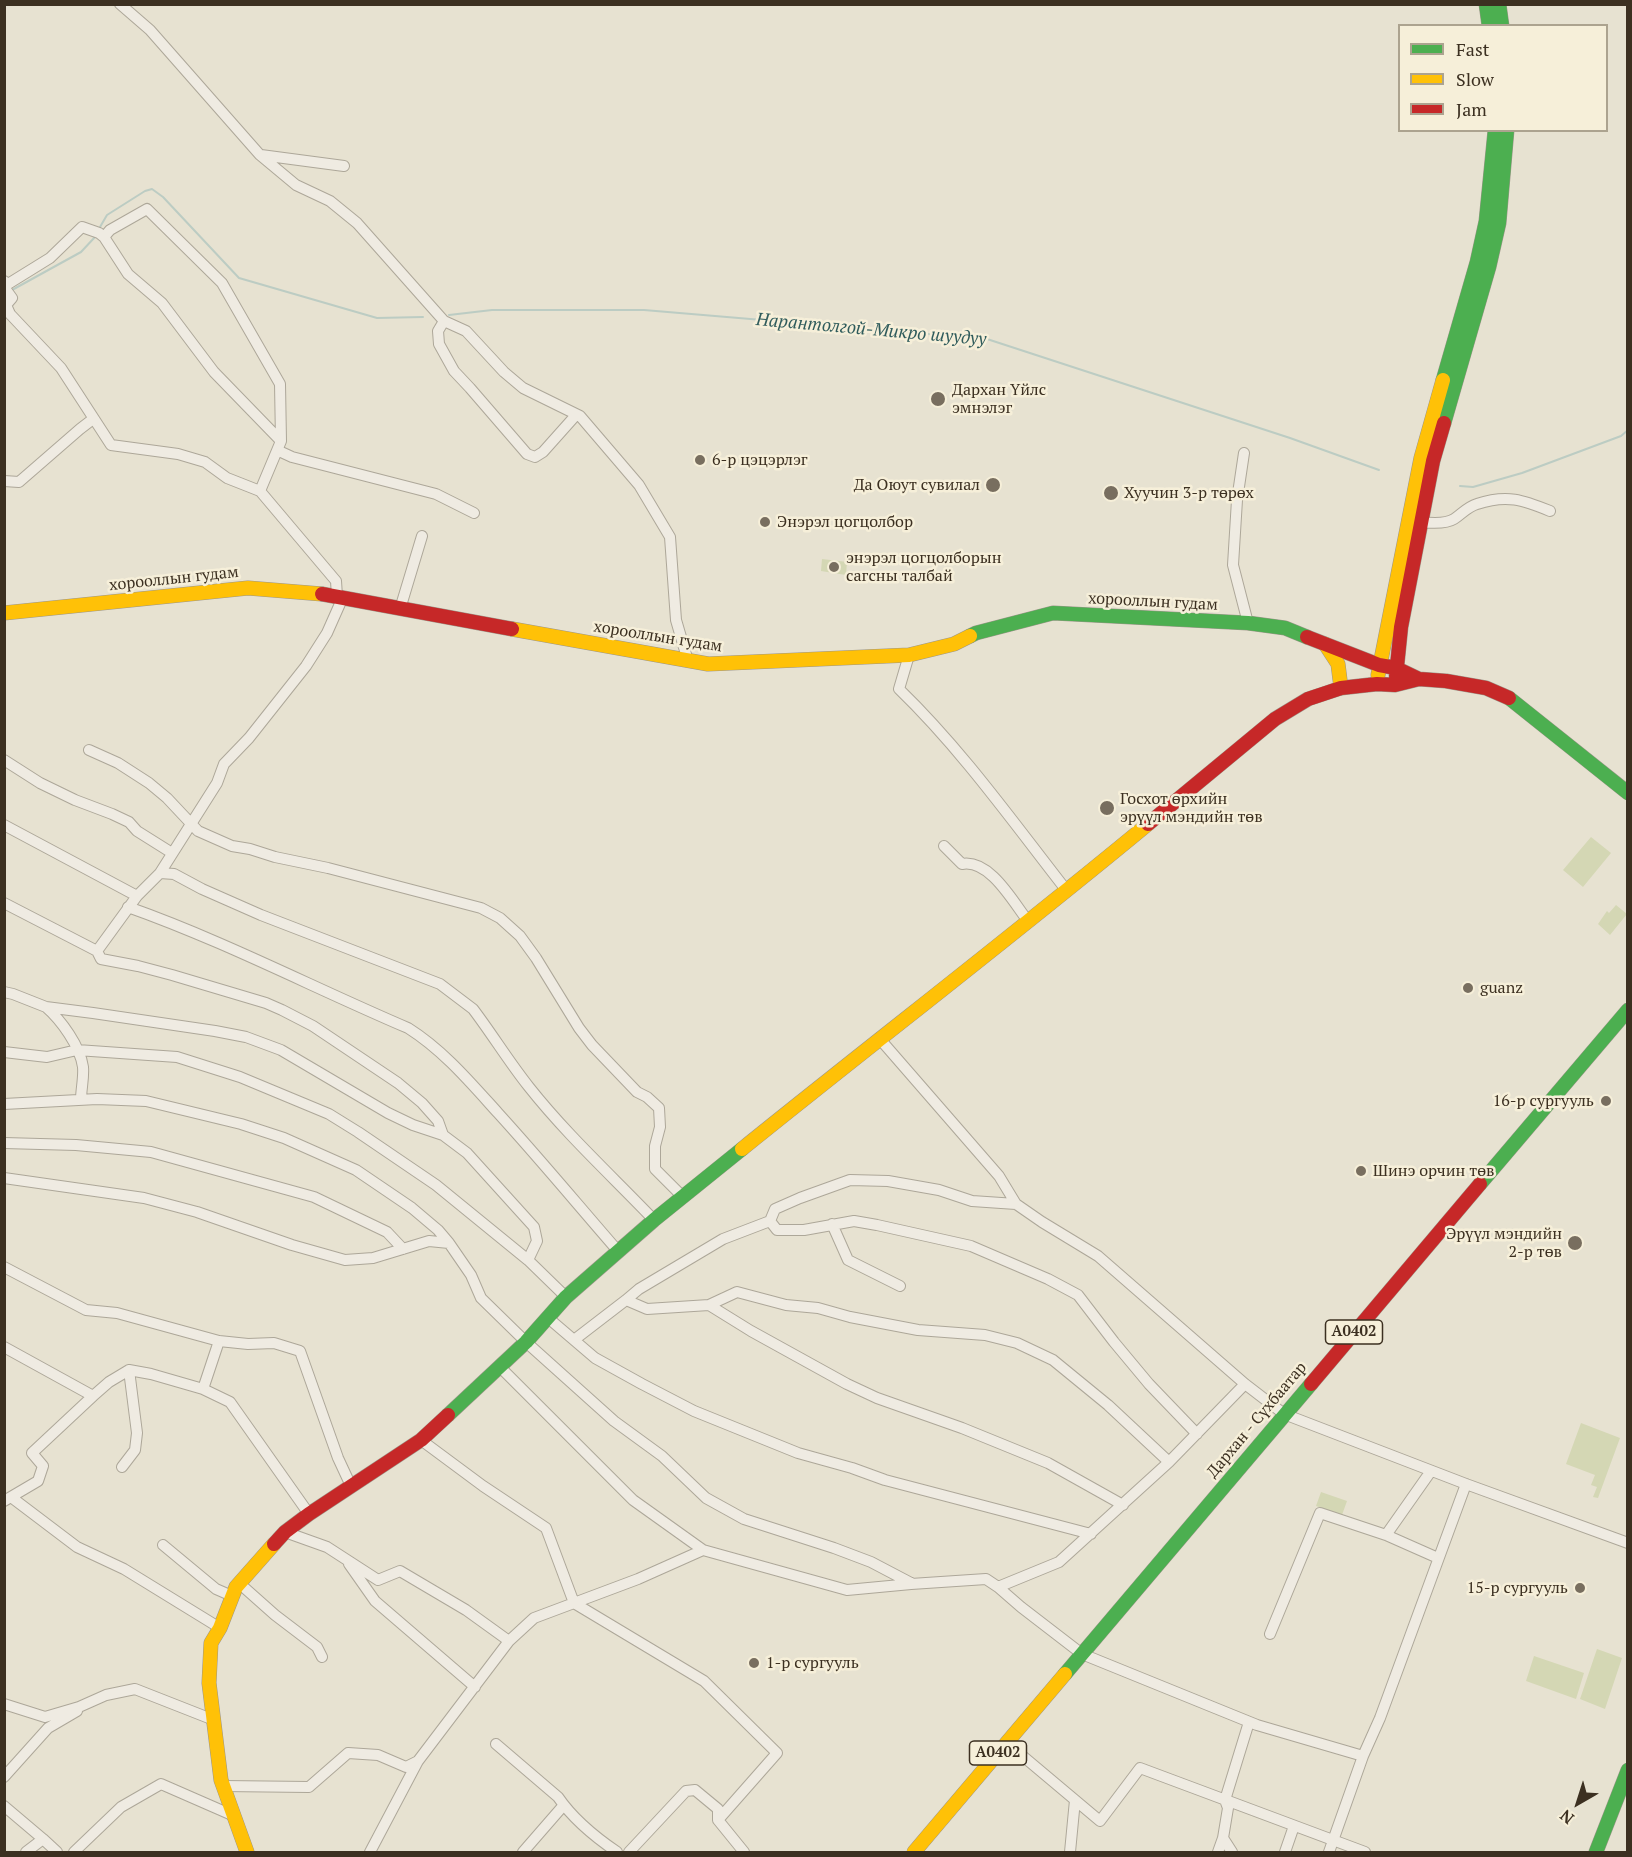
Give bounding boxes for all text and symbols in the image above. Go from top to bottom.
legend [1398,24,1608,132]
text: Fast [1456,37,1489,61]
text: Slow [1456,67,1494,91]
text: Jam [1456,97,1487,121]
water label: Нарантолгой-Микро шуудуу [755,309,987,351]
place label: Дархан Үйлс эмнэлэг [952,380,1046,418]
marker: Дархан Үйлс эмнэлэг [929,390,947,408]
place label: 6-р цэцэрлэг [712,450,808,470]
marker: 6-р цэцэрлэг [693,453,707,467]
place label: Да Оюут сувилал [854,475,980,495]
marker: Да Оюут сувилал [984,476,1002,494]
place label: Хуучин 3-р төрөх [1124,483,1254,503]
marker: Хуучин 3-р төрөх [1102,484,1120,502]
place label: Энэрэл цогцолбор [777,512,913,532]
marker: Энэрэл цогцолбор [758,515,772,529]
place label: энэрэл цогцолборын сагсны талбай [846,548,1001,586]
marker: энэрэл цогцолборын сагсны талбай [827,560,841,574]
street label: хорооллын гудам [108,563,240,595]
street label: хорооллын гудам [1088,589,1218,615]
street label: хорооллын гудам [592,617,724,657]
place label: Госхот өрхийн эрүүл мэндийн төв [1120,789,1263,827]
marker: Госхот өрхийн эрүүл мэндийн төв [1098,799,1116,817]
place label: guanz [1480,978,1523,998]
marker: guanz [1461,981,1475,995]
place label: 16-р сургууль [1493,1091,1594,1111]
marker: 16-р сургууль [1599,1094,1613,1108]
place label: Шинэ орчин төв [1373,1161,1494,1181]
marker: Шинэ орчин төв [1354,1164,1368,1178]
place label: Эрүүл мэндийн 2-р төв [1446,1224,1562,1262]
marker: Эрүүл мэндийн 2-р төв [1566,1234,1584,1252]
road number: A0402 [1326,1320,1382,1344]
street label: Дархан - Сүхбаатар [1203,1358,1311,1482]
place label: 15-р сургууль [1467,1578,1568,1598]
marker: 15-р сургууль [1573,1581,1587,1595]
place label: 1-р сургууль [766,1653,859,1673]
marker: 1-р сургууль [747,1656,761,1670]
road number: A0402 [970,1741,1026,1765]
north arrow [1548,1773,1608,1833]
text: N [1555,1805,1578,1829]

